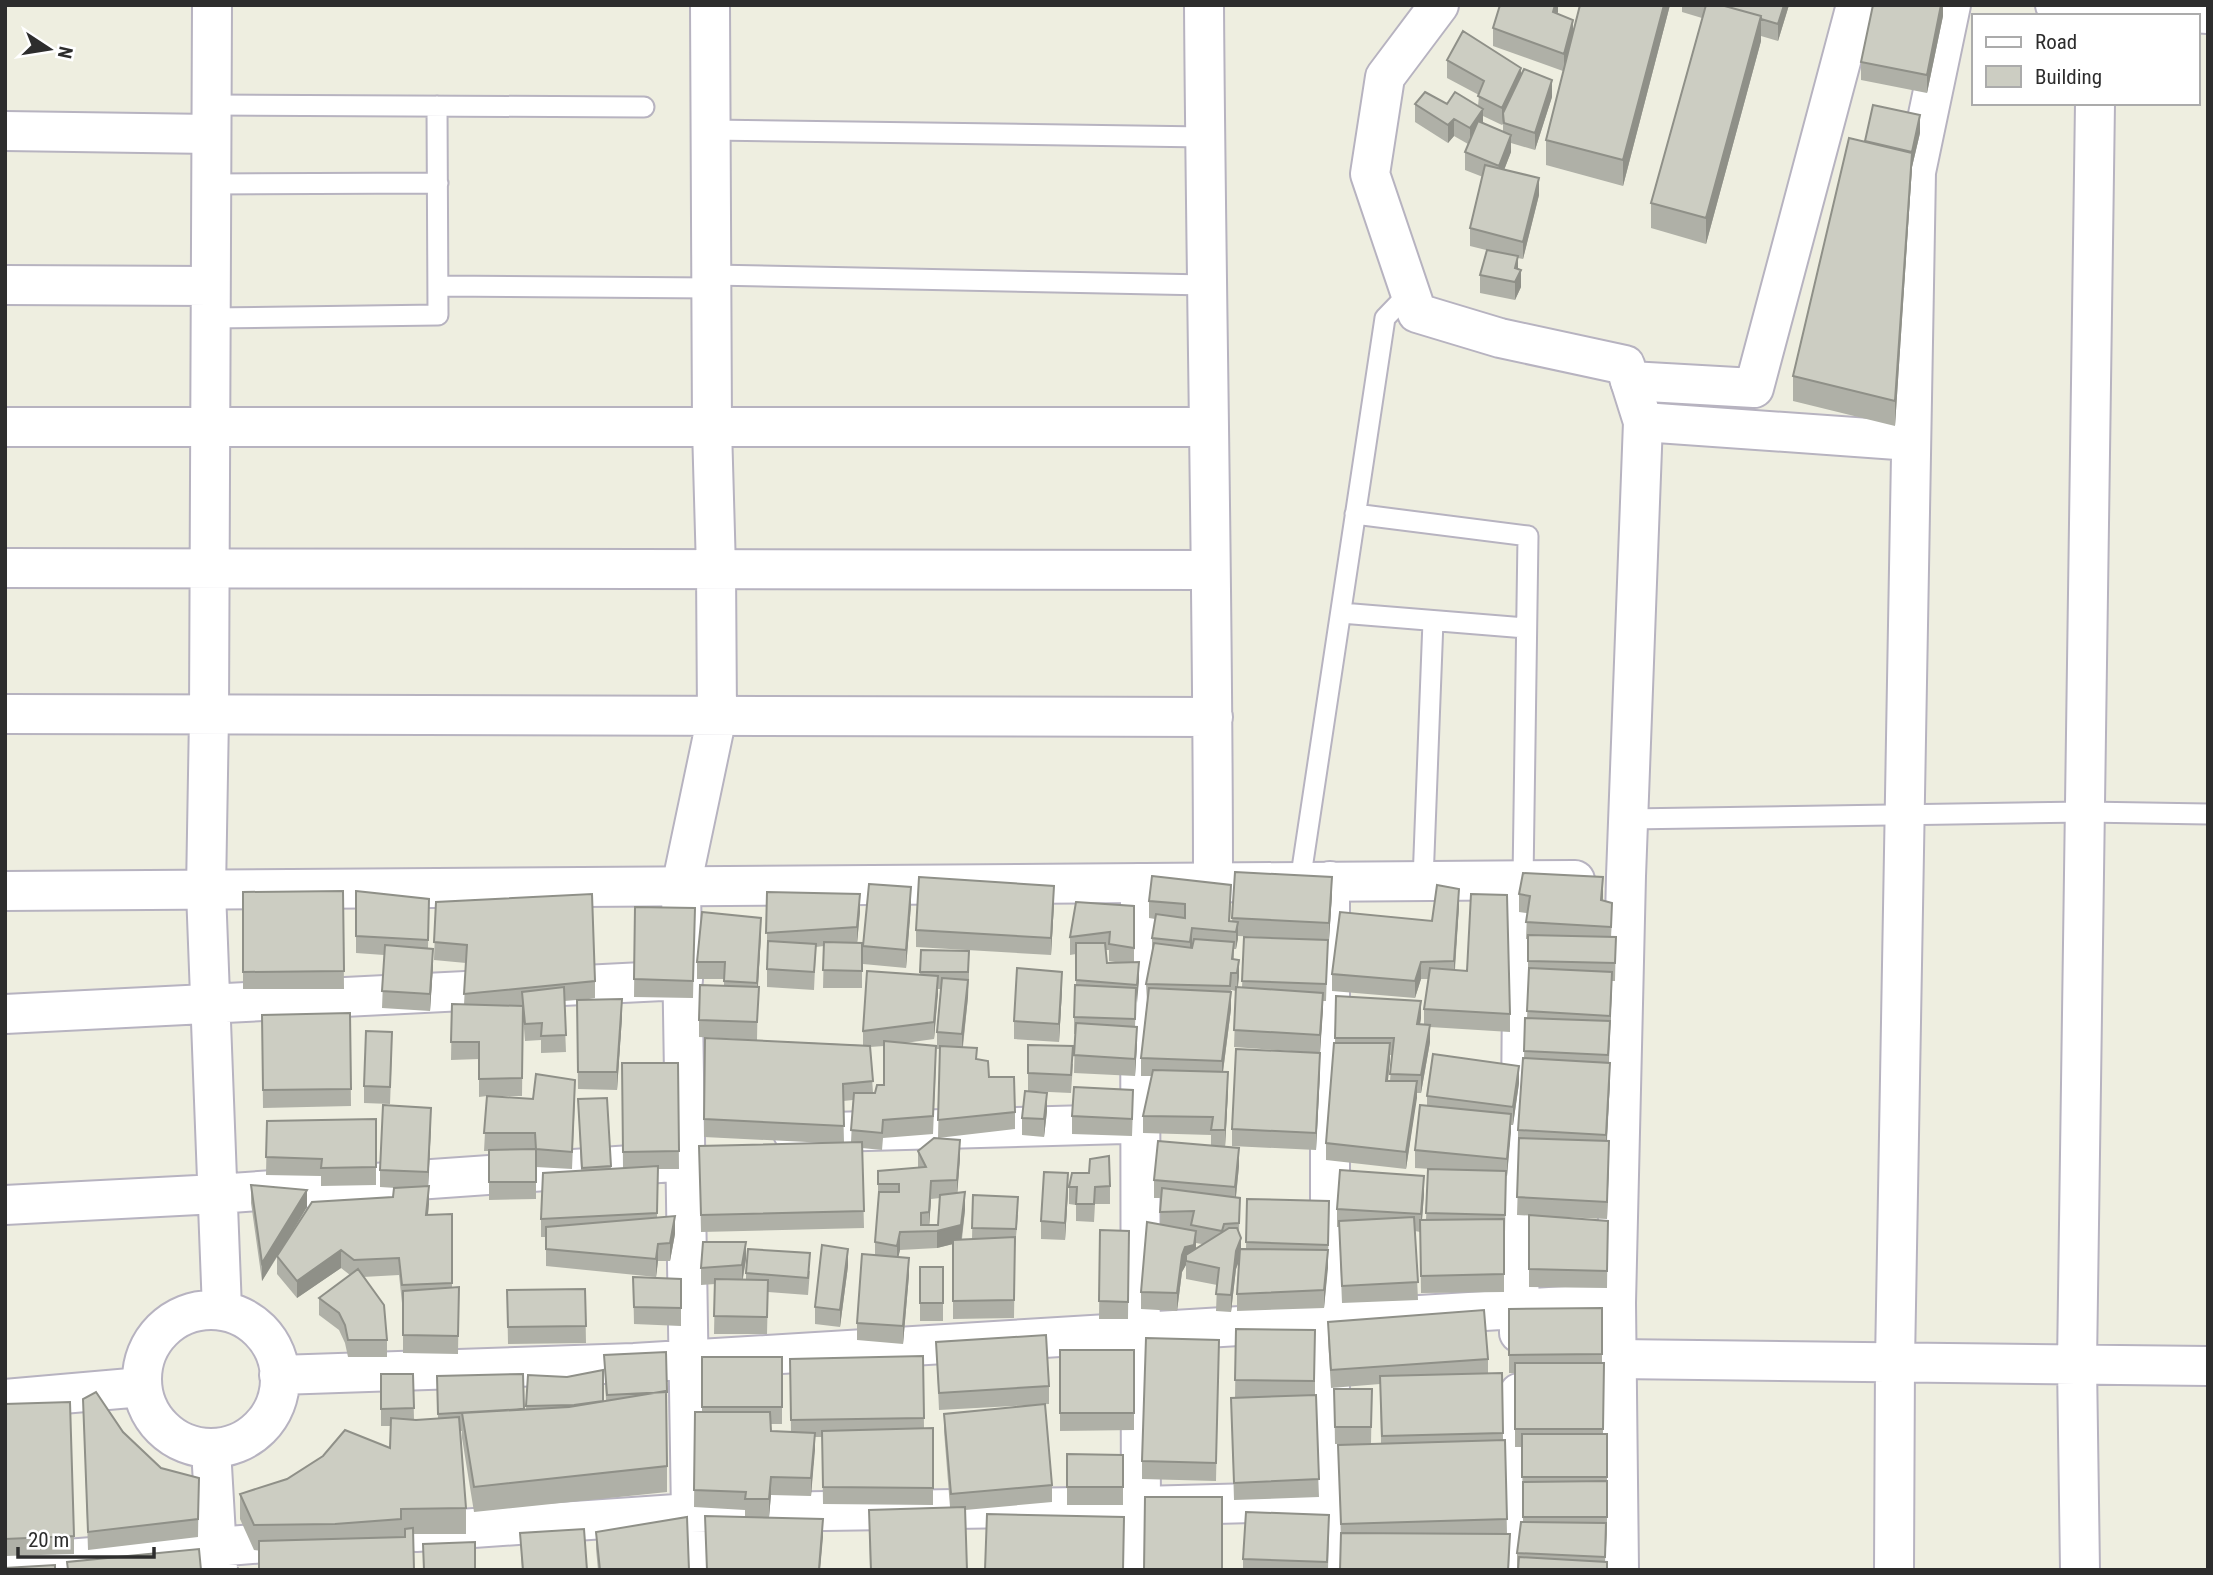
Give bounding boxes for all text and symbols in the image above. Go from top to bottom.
north arrow [14,14,84,84]
legend [1972,14,2199,105]
text: Road [2035,30,2077,54]
text: N [53,44,78,61]
text: Building [2035,65,2102,89]
scale bar [18,1516,154,1560]
text: 20 m [28,1528,69,1552]

